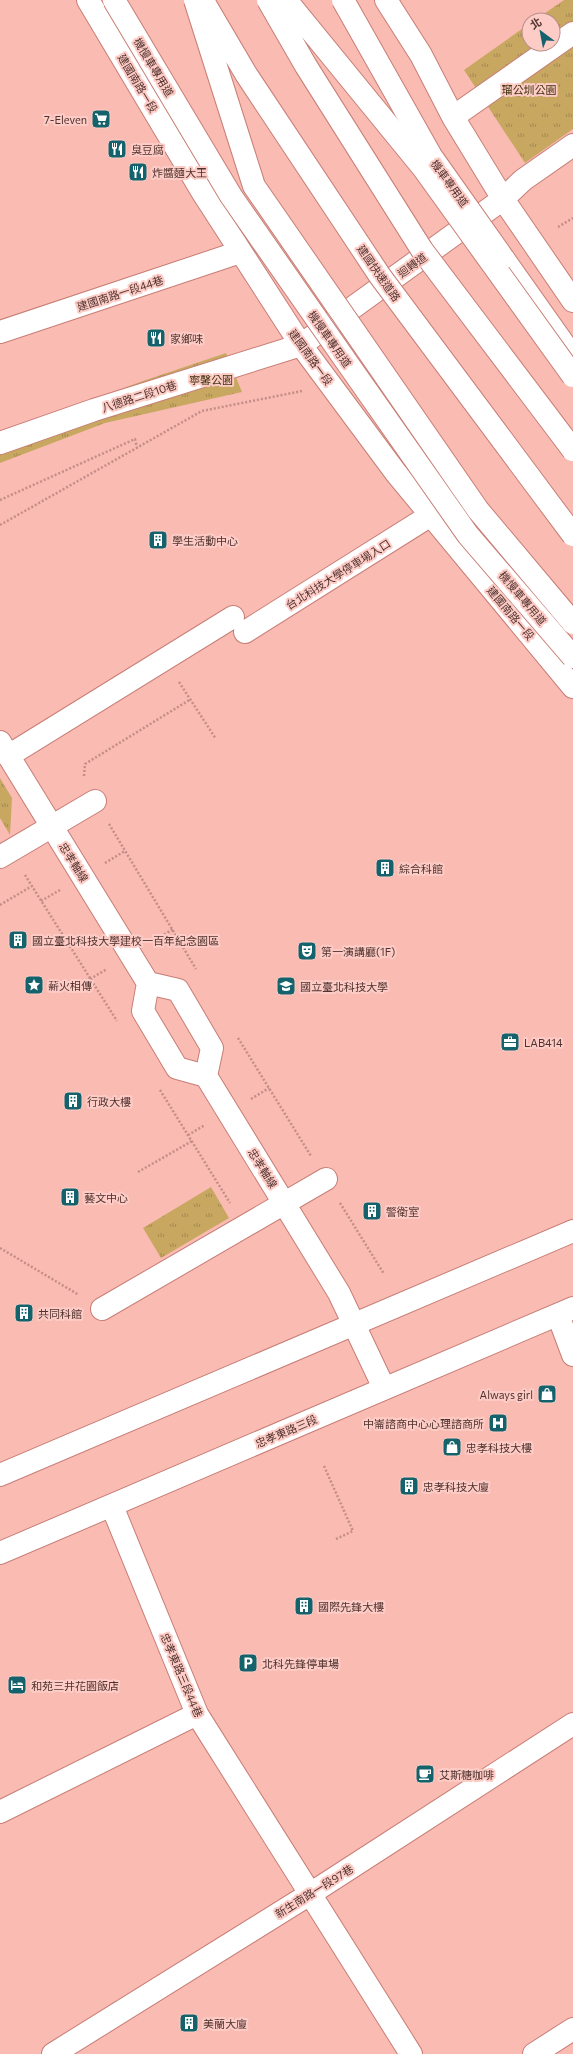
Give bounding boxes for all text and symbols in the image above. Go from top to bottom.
north arrow [521,12,561,52]
text: 北 [527,15,544,32]
street label: 機慢車專用道 [131,35,177,99]
street label: 建國南路一段 [115,51,161,115]
park label: 瑠公圳公園 [502,83,557,96]
supermarket icon: 7-Eleven [90,108,112,130]
place label: 7-Eleven [44,113,87,126]
restaurant icon: 臭豆腐 [106,138,128,160]
place label: 臭豆腐 [131,143,164,156]
street label: 機車專用道 [429,157,471,209]
restaurant icon: 炸醬麵大王 [127,161,149,183]
place label: 炸醬麵大王 [152,166,207,179]
street label: 建國快速道路 [355,242,403,304]
street label: 迴轉道 [395,250,429,280]
street label: 建國南路一段44巷 [75,273,165,313]
street label: 機慢車專用道 [306,308,354,370]
street label: 建國南路一段 [286,326,336,388]
restaurant icon: 家鄉味 [145,327,167,349]
place label: 家鄉味 [170,332,203,345]
park label: 寧馨公園 [189,373,233,386]
street label: 八德路二段10巷 [100,378,178,414]
building icon: 學生活動中心 [147,529,169,551]
place label: 學生活動中心 [172,534,238,547]
street label: 台北科技大學停車場入口 [283,536,393,612]
street label: 機慢車專用道 [497,569,549,627]
street label: 建國南路一段 [485,584,537,642]
street label: 忠孝軸線 [57,840,91,884]
building icon: 綜合科館 [374,857,396,879]
place label: 綜合科館 [399,862,443,875]
building icon: 國立臺北科技大學建校一百年紀念園區 [7,929,29,951]
place label: 國立臺北科技大學建校一百年紀念園區 [32,934,219,947]
theatre icon: 第一演講廳(1F) [296,940,318,962]
place label: 第一演講廳(1F) [321,945,395,958]
place icon: 薪火相傳 [23,974,45,996]
school or university icon: 國立臺北科技大學 [275,975,297,997]
place label: 薪火相傳 [48,979,92,992]
place label: 國立臺北科技大學 [300,980,388,993]
office icon: LAB414 [499,1031,521,1053]
place label: LAB414 [524,1036,563,1049]
building icon: 行政大樓 [62,1090,84,1112]
place label: 行政大樓 [87,1095,131,1108]
street label: 忠孝軸線 [246,1146,280,1190]
building icon: 藝文中心 [59,1186,81,1208]
place label: 藝文中心 [84,1191,128,1204]
building icon: 警衛室 [361,1200,383,1222]
place label: 警衛室 [386,1205,419,1218]
building icon: 共同科館 [13,1302,35,1324]
place label: 共同科館 [38,1307,82,1320]
shop icon: Always girl [536,1383,558,1405]
place label: Always girl [480,1388,533,1401]
street label: 忠孝東路三段 [253,1412,319,1450]
hospital icon: 中崙諮商中心心理諮商所 [487,1412,509,1434]
place label: 中崙諮商中心心理諮商所 [363,1417,484,1430]
shop icon: 忠孝科技大樓 [441,1436,463,1458]
place label: 忠孝科技大樓 [466,1441,532,1454]
building icon: 忠孝科技大廈 [398,1475,420,1497]
place label: 忠孝科技大廈 [423,1480,489,1493]
building icon: 國際先鋒大樓 [293,1595,315,1617]
place label: 國際先鋒大樓 [318,1600,384,1613]
street label: 忠孝東路三段44巷 [158,1631,206,1719]
parking icon: 北科先鋒停車場 [237,1652,259,1674]
place label: 北科先鋒停車場 [262,1657,339,1670]
hotel icon: 和苑三井花園飯店 [6,1674,28,1696]
place label: 和苑三井花園飯店 [31,1679,119,1692]
cafe icon: 艾斯糖咖啡 [414,1763,436,1785]
place label: 艾斯糖咖啡 [439,1768,494,1781]
street label: 新生南路一段97巷 [273,1862,355,1920]
building icon: 美蘭大廈 [178,2012,200,2034]
place label: 美蘭大廈 [203,2017,247,2030]

